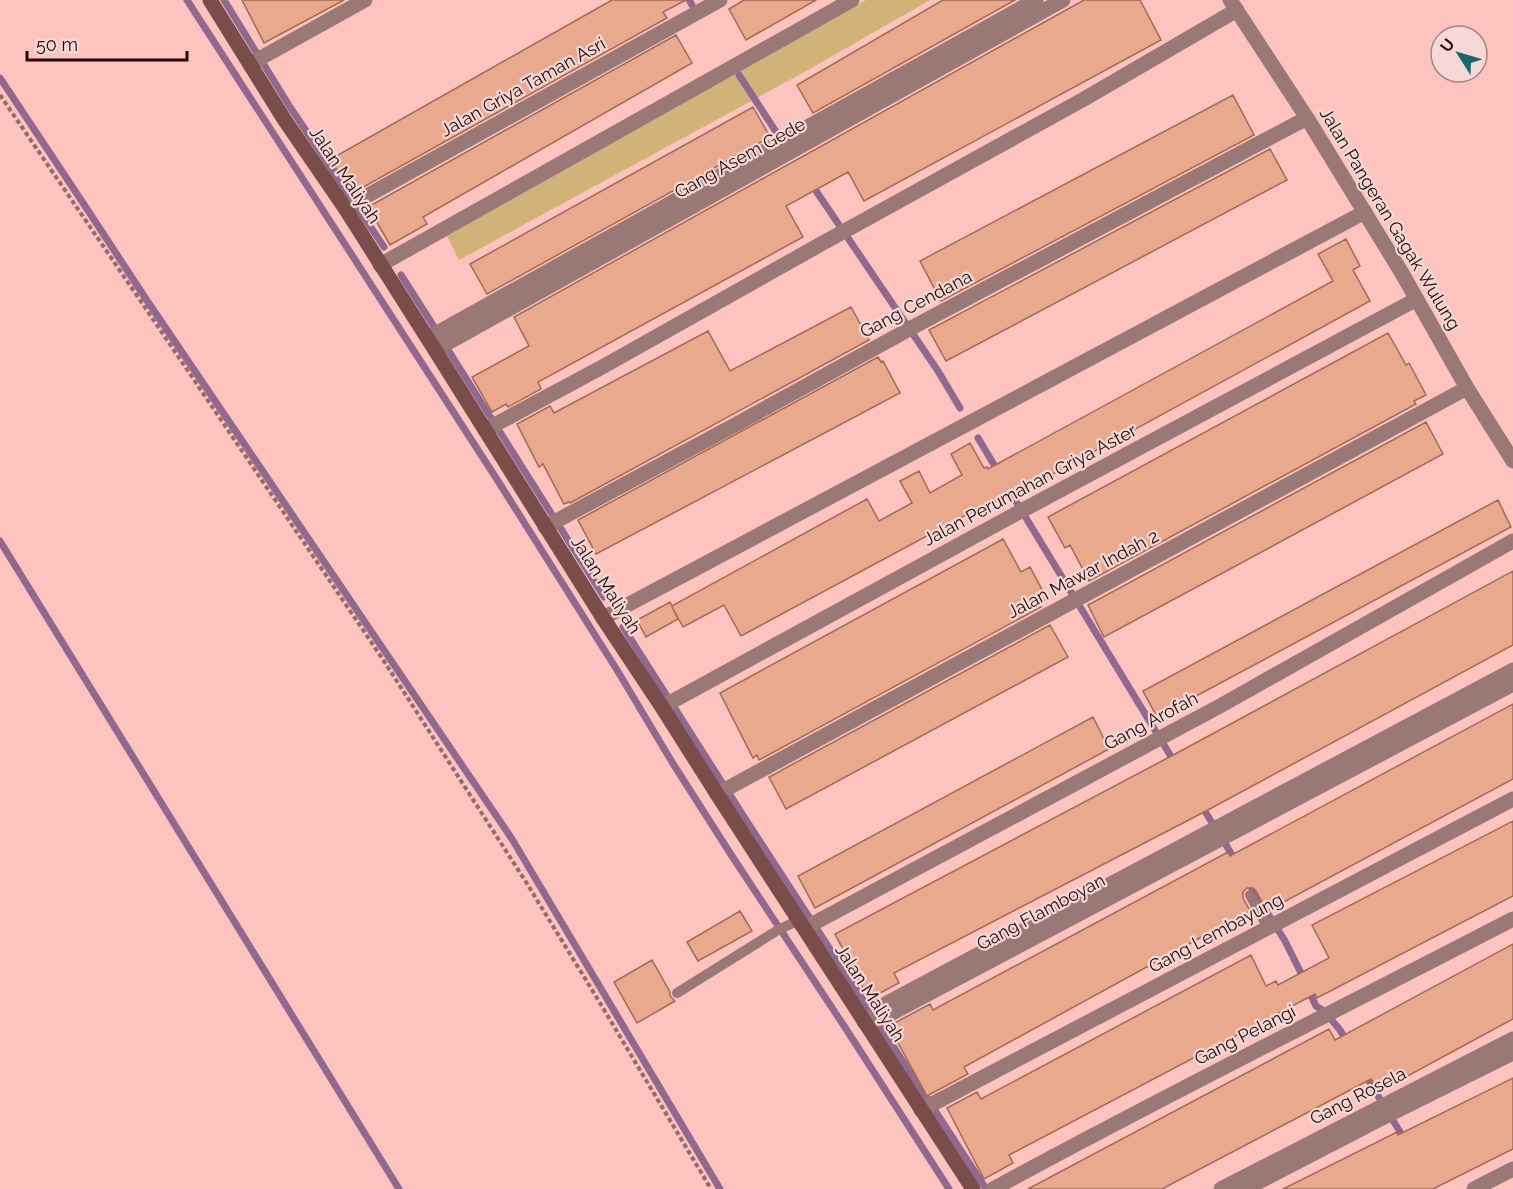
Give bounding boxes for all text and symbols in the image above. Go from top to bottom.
scale bar [27,24,188,62]
north arrow [1429,24,1489,84]
street label: Jalan Griya Taman Asri [437,32,609,141]
text: 50 m [36,34,78,55]
text: U [1436,35,1459,56]
street label: Jalan Pangeran Gagak Wulung [1316,104,1465,334]
street label: Gang Asem Gede [671,113,809,202]
street label: Jalan Maliyah [305,122,386,227]
street label: Gang Cendana [856,265,975,342]
street label: Jalan Perumahan Griya Aster [920,419,1141,550]
street label: Jalan Mawar Indah 2 [1003,525,1162,622]
street label: Jalan Maliyah [567,532,646,638]
street label: Gang Arofah [1100,687,1201,754]
street label: Gang Flamboyan [973,869,1108,954]
street label: Gang Lembayung [1145,888,1286,977]
street label: Jalan Maliyah [831,940,910,1046]
street label: Gang Pelangi [1191,1000,1299,1069]
street label: Gang Rosela [1306,1062,1409,1129]

